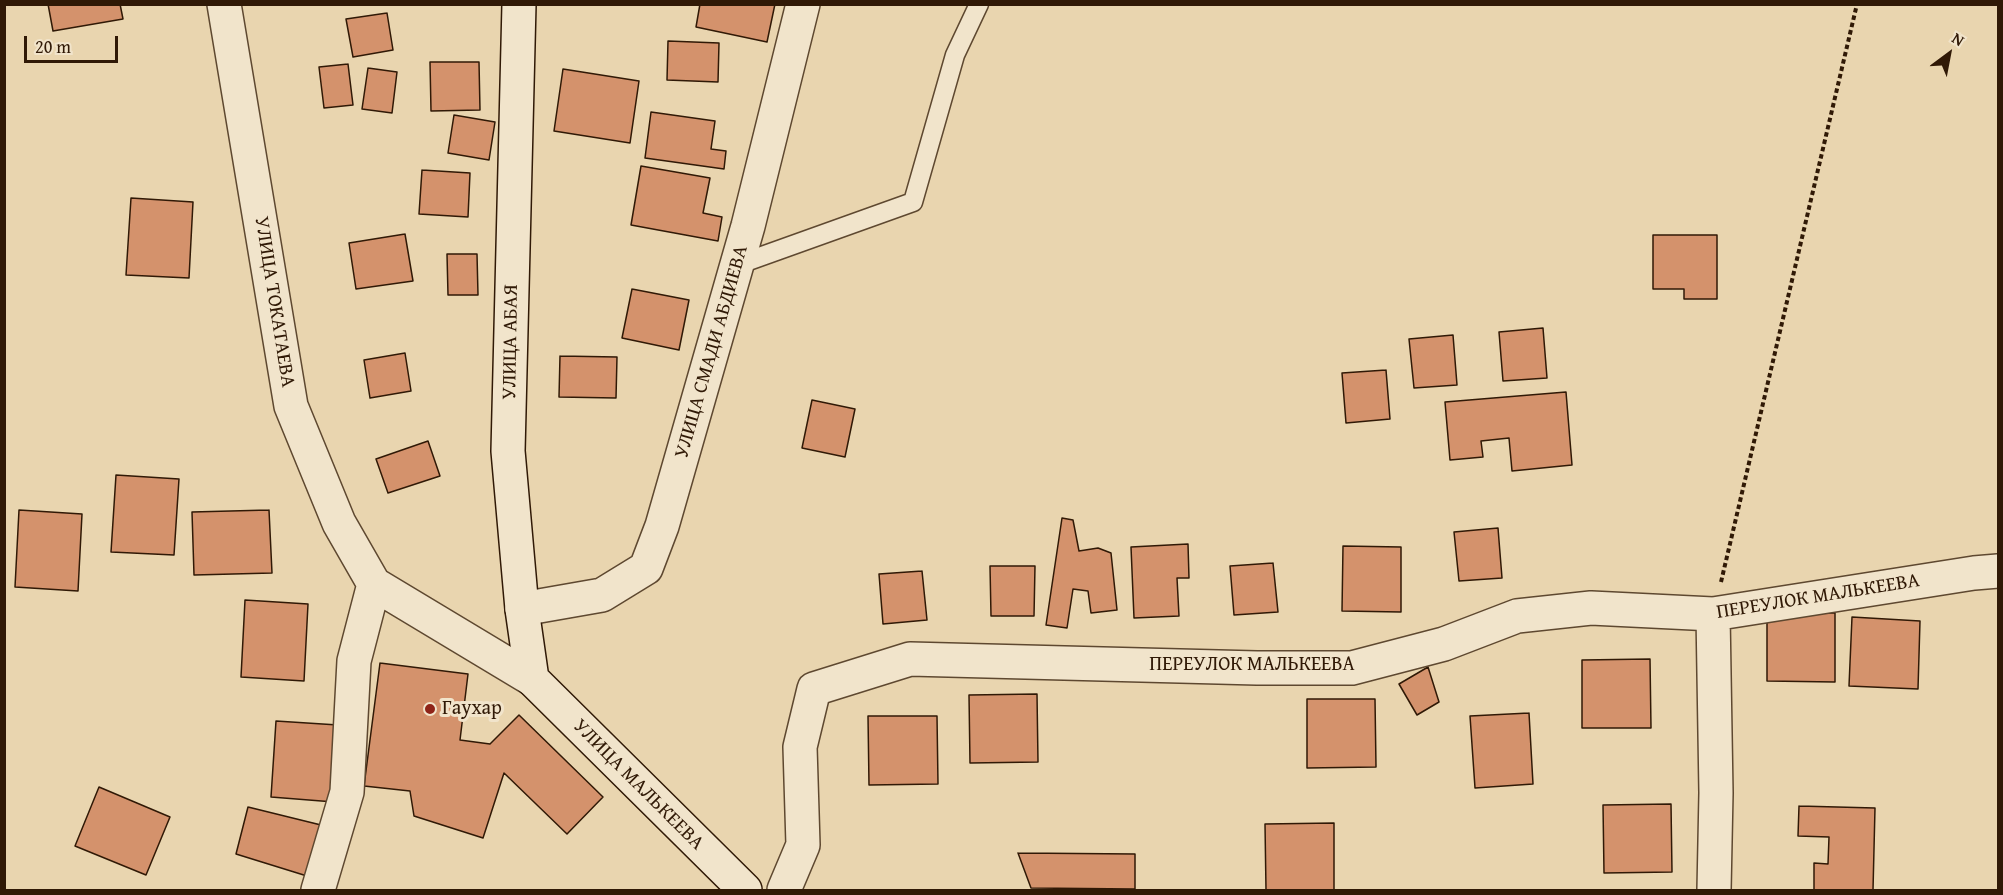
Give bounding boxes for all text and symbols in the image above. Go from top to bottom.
scale bar [27,24,122,62]
north arrow [1919,24,1979,84]
text: N [1948,26,1969,52]
text: 20 m [35,33,71,60]
street label: УЛИЦА ТОКАТАЕВА [249,215,299,389]
street label: УЛИЦА СМАДИ АБДИЕВА [670,243,754,461]
street label: УЛИЦА АБАЯ [498,284,524,400]
street label: ПЕРЕУЛОК МАЛЬКЕЕВА [1715,569,1921,625]
street label: ПЕРЕУЛОК МАЛЬКЕЕВА [1149,653,1355,677]
place label: Гаухар [442,697,502,721]
marker: Гаухар [423,702,437,716]
street label: УЛИЦА МАЛЬКЕЕВА [567,714,709,856]

